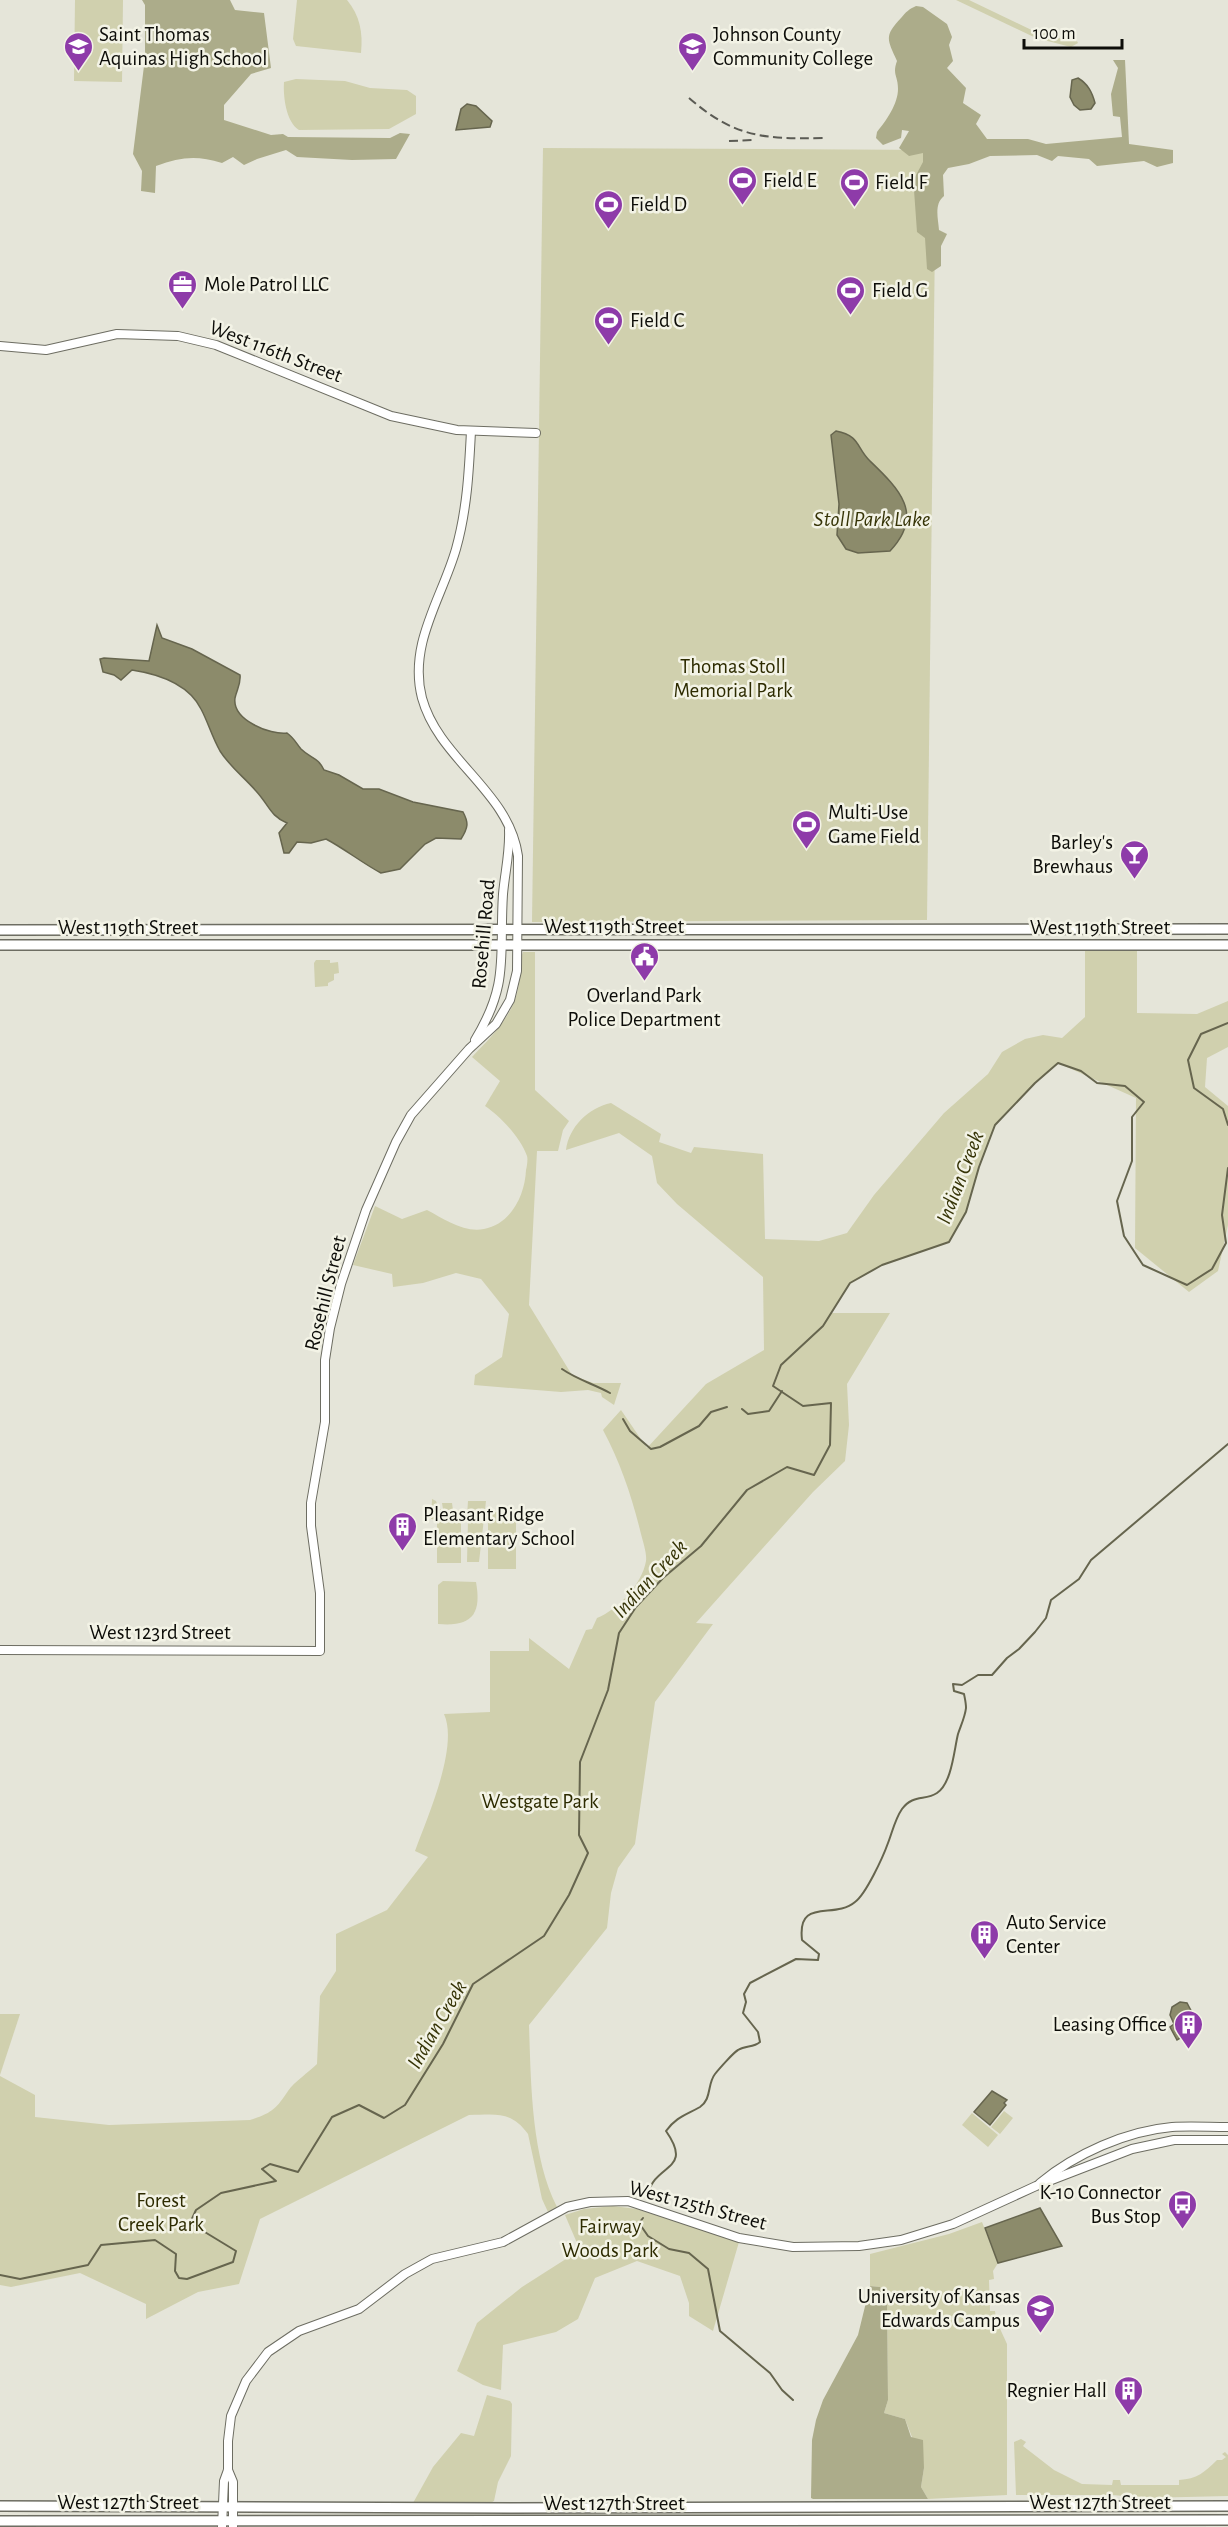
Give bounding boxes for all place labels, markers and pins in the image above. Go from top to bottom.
place label: Saint Thomas Aquinas High School [99,24,267,69]
place label: Johnson County Community College [713,24,873,69]
school or university icon: Saint Thomas Aquinas High School [62,30,94,72]
school or university icon: Johnson County Community College [676,30,708,72]
sports icon: Field E [726,164,758,206]
sports icon: Field F [838,166,870,208]
place label: Field E [763,170,817,191]
place label: Field F [875,172,928,193]
sports icon: Field D [593,188,625,230]
place label: Field D [630,194,687,215]
office icon: Mole Patrol LLC [167,268,199,310]
place label: Mole Patrol LLC [204,274,329,295]
sports icon: Field G [835,274,867,316]
place label: Field G [872,280,928,301]
sports icon: Field C [593,304,625,346]
place label: Field C [630,310,684,331]
place label: Multi-Use Game Field [828,802,920,847]
sports icon: Multi-Use Game Field [791,808,823,850]
place label: Barley's Brewhaus [1032,832,1113,877]
bar icon: Barley's Brewhaus [1118,838,1150,880]
public building icon: Overland Park Police Department [628,940,660,982]
place label: Overland Park Police Department [568,985,721,1030]
place label: Pleasant Ridge Elementary School [423,1504,575,1549]
building icon: Pleasant Ridge Elementary School [386,1510,418,1552]
place label: Auto Service Center [1006,1912,1107,1957]
building icon: Auto Service Center [969,1918,1001,1960]
building icon: Leasing Office [1172,2008,1204,2050]
place label: Leasing Office [1053,2014,1167,2035]
place label: K-10 Connector Bus Stop [1039,2182,1161,2227]
bus stop icon: K-10 Connector Bus Stop [1166,2188,1198,2230]
place label: University of Kansas Edwards Campus [858,2286,1020,2331]
school or university icon: University of Kansas Edwards Campus [1025,2292,1057,2334]
building icon: Regnier Hall [1112,2374,1144,2416]
place label: Regnier Hall [1007,2380,1107,2401]

